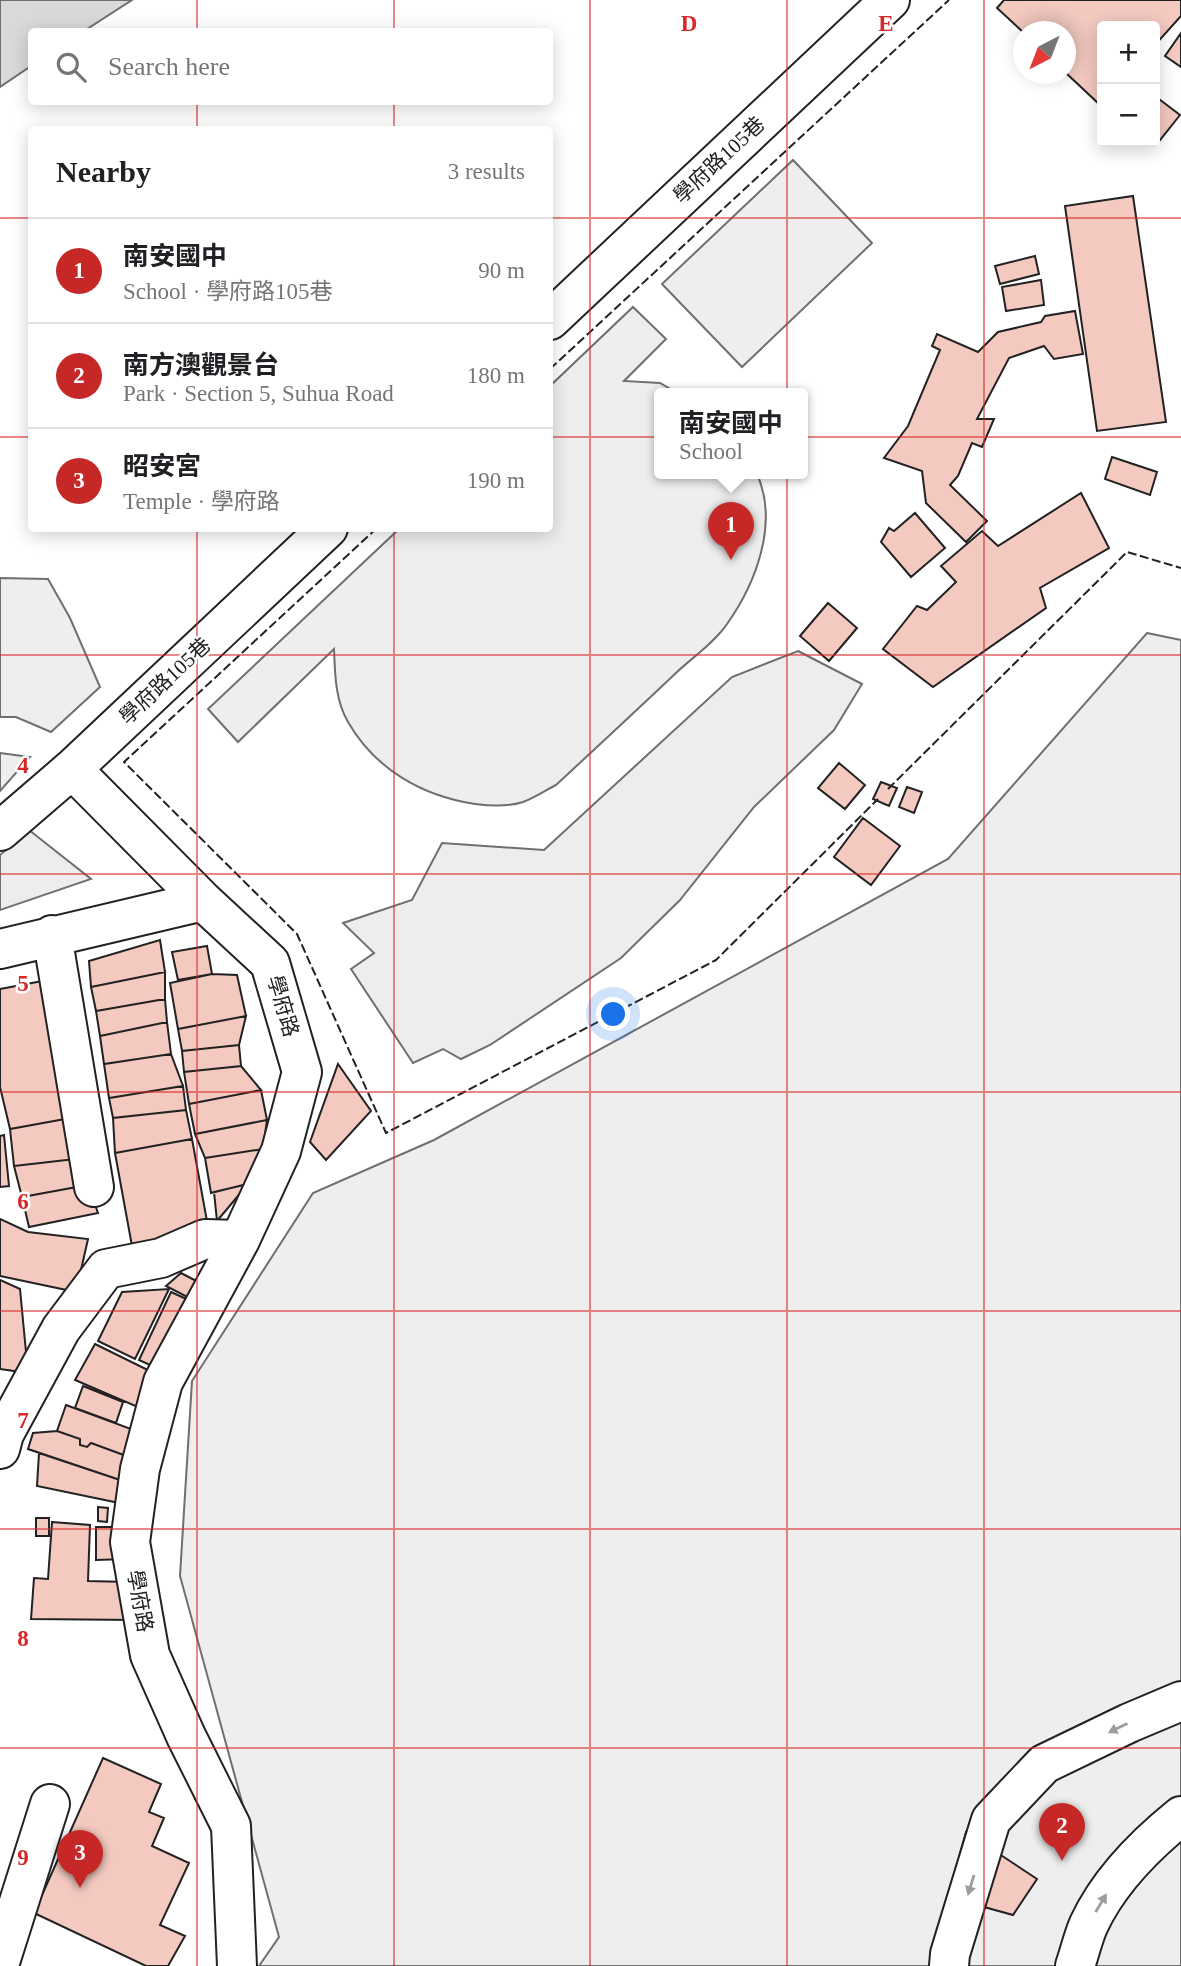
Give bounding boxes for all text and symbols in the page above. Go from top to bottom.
text: D [681,11,697,36]
text: E [878,11,894,36]
north arrow [1013,21,1076,84]
map controls [1097,21,1160,147]
button: + [1097,21,1160,84]
search box [28,28,553,105]
icon: search [52,48,90,86]
text: Search here [108,52,230,81]
button: − [1097,84,1160,147]
street label: 學府路105巷 [669,112,769,208]
text: Nearby [56,155,151,188]
text: 3 results [448,159,525,184]
text: 南安國中 [123,242,227,271]
text: 1 [73,258,85,283]
text: 90 m [478,258,525,283]
text: School · 學府路105巷 [123,279,333,304]
text: 南方澳觀景台 [123,351,279,380]
text: 2 [73,363,85,388]
text: 180 m [467,363,525,388]
text: Park · Section 5, Suhua Road [123,381,394,406]
popup [654,388,808,479]
text: 南安國中 [679,409,783,438]
text: School [679,439,743,464]
text: 昭安宮 [123,452,201,481]
text: 3 [73,468,85,493]
text: 190 m [467,468,525,493]
text: Temple · 學府路 [123,489,280,514]
pin: 1 [708,502,754,560]
street label: 學府路105巷 [115,633,215,729]
text: 4 [17,753,29,778]
text: 5 [17,971,29,996]
street label: 學府路 [263,972,303,1040]
your location [596,997,630,1031]
text: 6 [17,1189,29,1214]
text: 7 [17,1408,29,1433]
street label: 學府路 [123,1568,157,1634]
text: 8 [17,1626,29,1651]
one-way arrow [1108,1723,1128,1734]
pin: 2 [1039,1803,1085,1861]
pin: 3 [57,1830,103,1888]
text: 9 [17,1845,29,1870]
one-way arrow [965,1875,976,1896]
one-way arrow [1095,1894,1108,1913]

